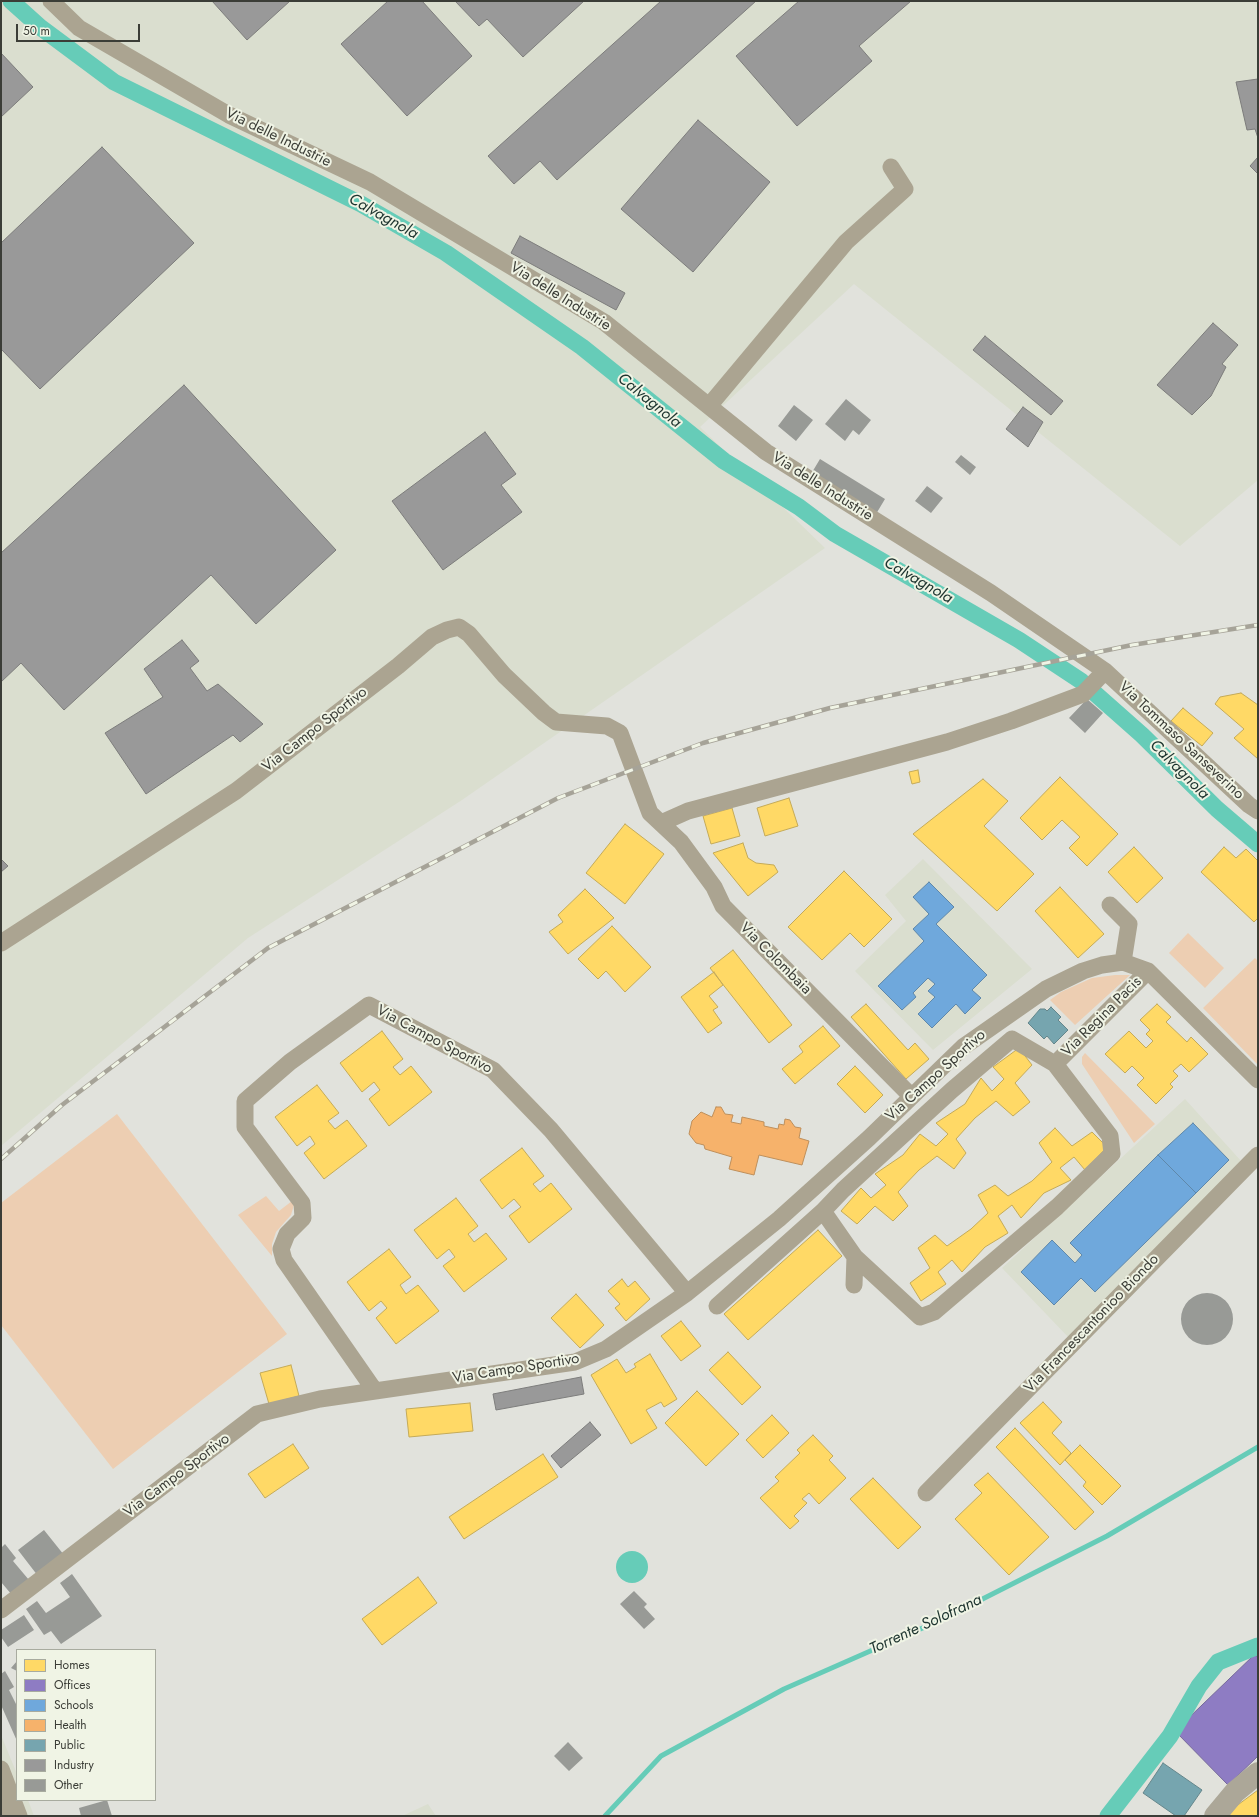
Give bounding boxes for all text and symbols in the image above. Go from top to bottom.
scale bar [18,16,142,42]
text: 50 m [23,22,50,40]
street label: Via delle Industrie [222,105,334,171]
water label: Calvagnola [345,190,421,244]
street label: Via delle Industrie [506,259,614,335]
water label: Calvagnola [613,369,685,433]
street label: Via delle Industrie [768,449,876,525]
water label: Calvagnola [880,554,956,608]
street label: Via Tommaso Sanseverino [1115,678,1247,804]
street label: Via Campo Sportivo [259,683,371,777]
water label: Calvagnola [1145,736,1213,804]
street label: Via Colombaia [735,919,815,999]
street label: Via Regina Pacis [1058,973,1146,1061]
street label: Via Campo Sportivo [373,1002,495,1078]
street label: Via Campo Sportivo [882,1026,990,1126]
street label: Via Francescantonioo Biondo [1021,1251,1163,1397]
street label: Via Campo Sportivo [451,1350,581,1388]
street label: Via Campo Sportivo [120,1430,234,1522]
water label: Torrente Solofrana [867,1591,985,1659]
legend [16,1649,156,1801]
text: Homes [54,1656,90,1674]
text: Offices [54,1676,90,1694]
text: Schools [54,1696,93,1714]
text: Health [54,1716,86,1734]
text: Public [54,1736,85,1754]
text: Industry [54,1756,94,1774]
text: Other [54,1776,83,1794]

